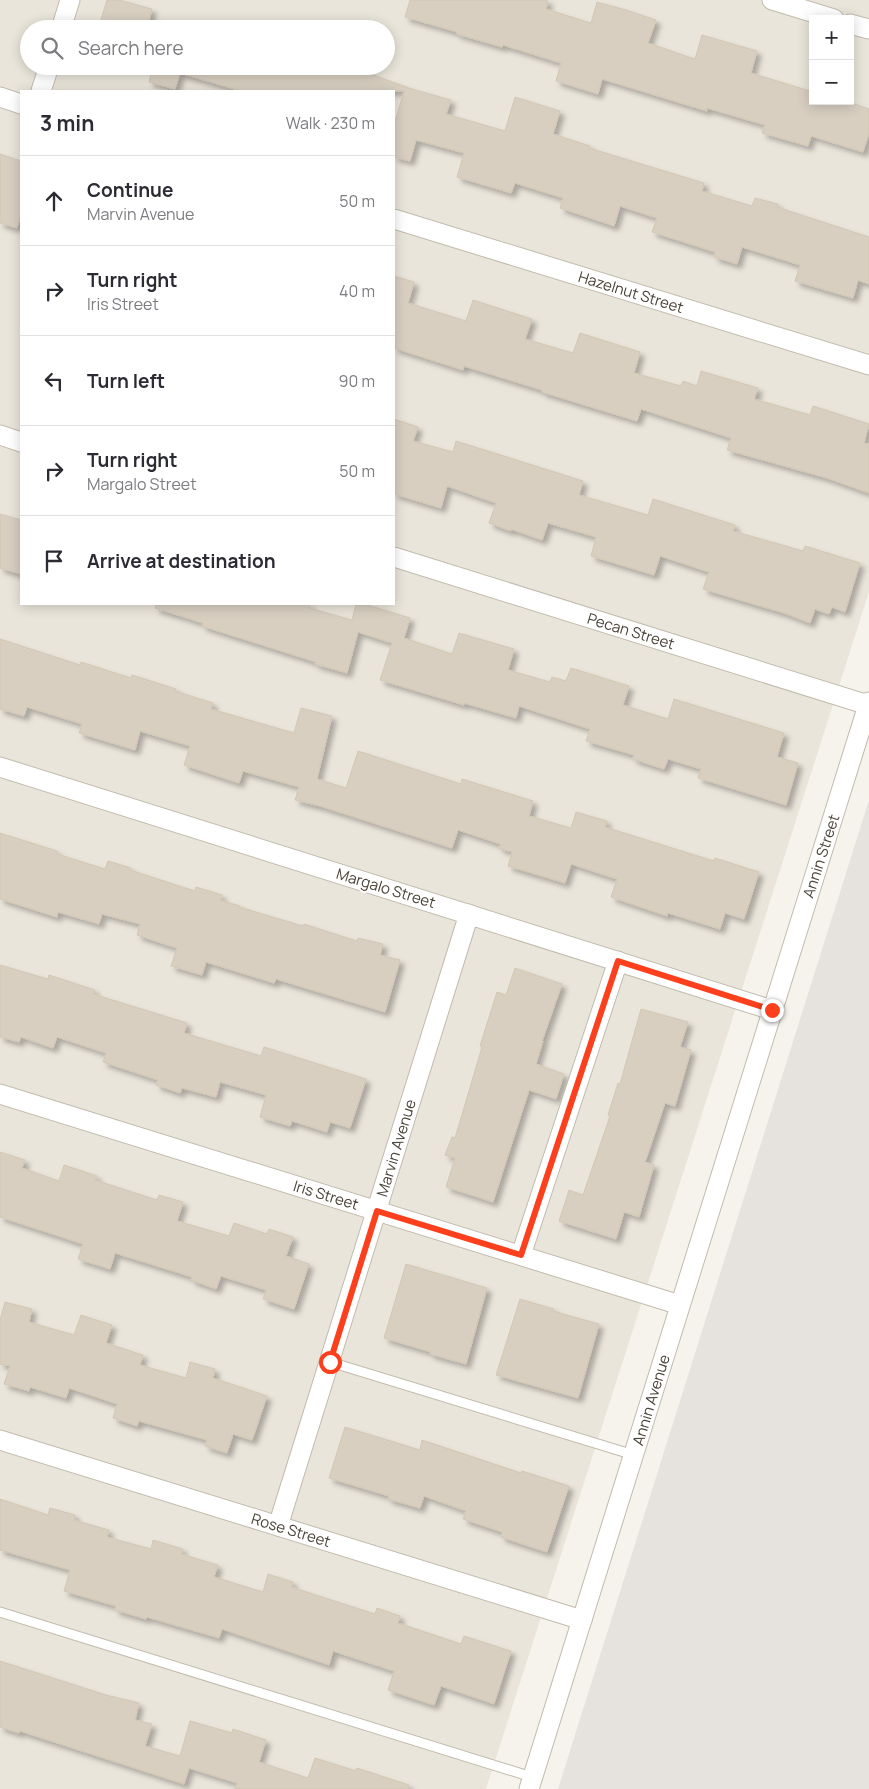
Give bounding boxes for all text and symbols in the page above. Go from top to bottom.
map controls [809,15,854,105]
button: + [809,15,854,60]
search box [20,20,395,75]
icon: search [38,34,66,62]
text: Search here [78,35,184,61]
button: − [809,60,854,105]
text: 3 min [40,109,94,137]
text: Walk · 230 m [286,112,375,134]
text: Continue [87,177,173,203]
icon: ahead [40,187,68,215]
text: 50 m [339,190,375,212]
text: Marvin Avenue [87,203,194,225]
street label: Hazelnut Street [576,266,686,318]
text: Turn right [87,267,177,293]
icon: right [40,277,68,305]
text: 40 m [339,280,375,302]
text: Iris Street [87,293,159,315]
icon: left [40,367,68,395]
text: Turn left [87,368,165,394]
text: 90 m [339,370,375,392]
text: Turn right [87,447,177,473]
icon: right [40,457,68,485]
text: 50 m [339,460,375,482]
text: Margalo Street [87,473,197,495]
icon: arrive [40,547,68,575]
text: Arrive at destination [87,548,276,574]
street label: Pecan Street [585,608,677,654]
street label: Annin Street [798,811,844,901]
street label: Margalo Street [334,863,438,913]
route end [761,999,784,1022]
street label: Marvin Avenue [371,1097,421,1199]
street label: Iris Street [291,1175,361,1215]
route start [319,1351,342,1374]
street label: Annin Avenue [627,1352,675,1448]
street label: Rose Street [249,1508,333,1552]

